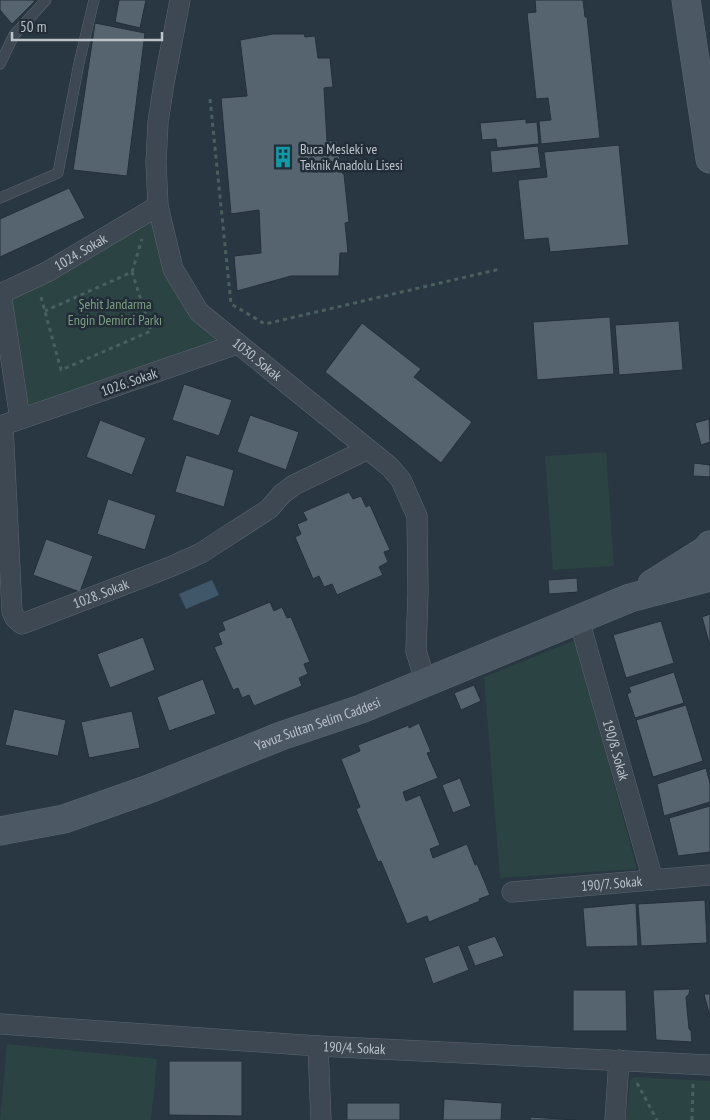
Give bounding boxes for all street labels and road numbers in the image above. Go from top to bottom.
street label: 1024. Sokak [51,229,111,275]
street label: 1030. Sokak [229,334,286,385]
street label: 1026. Sokak [99,364,160,400]
street label: 1028. Sokak [70,575,132,613]
street label: Yavuz Sultan Selim Caddesi [252,693,383,755]
street label: 190/8. Sokak [599,717,633,783]
street label: 190/7. Sokak [580,872,643,895]
street label: 190/4. Sokak [323,1037,386,1058]

